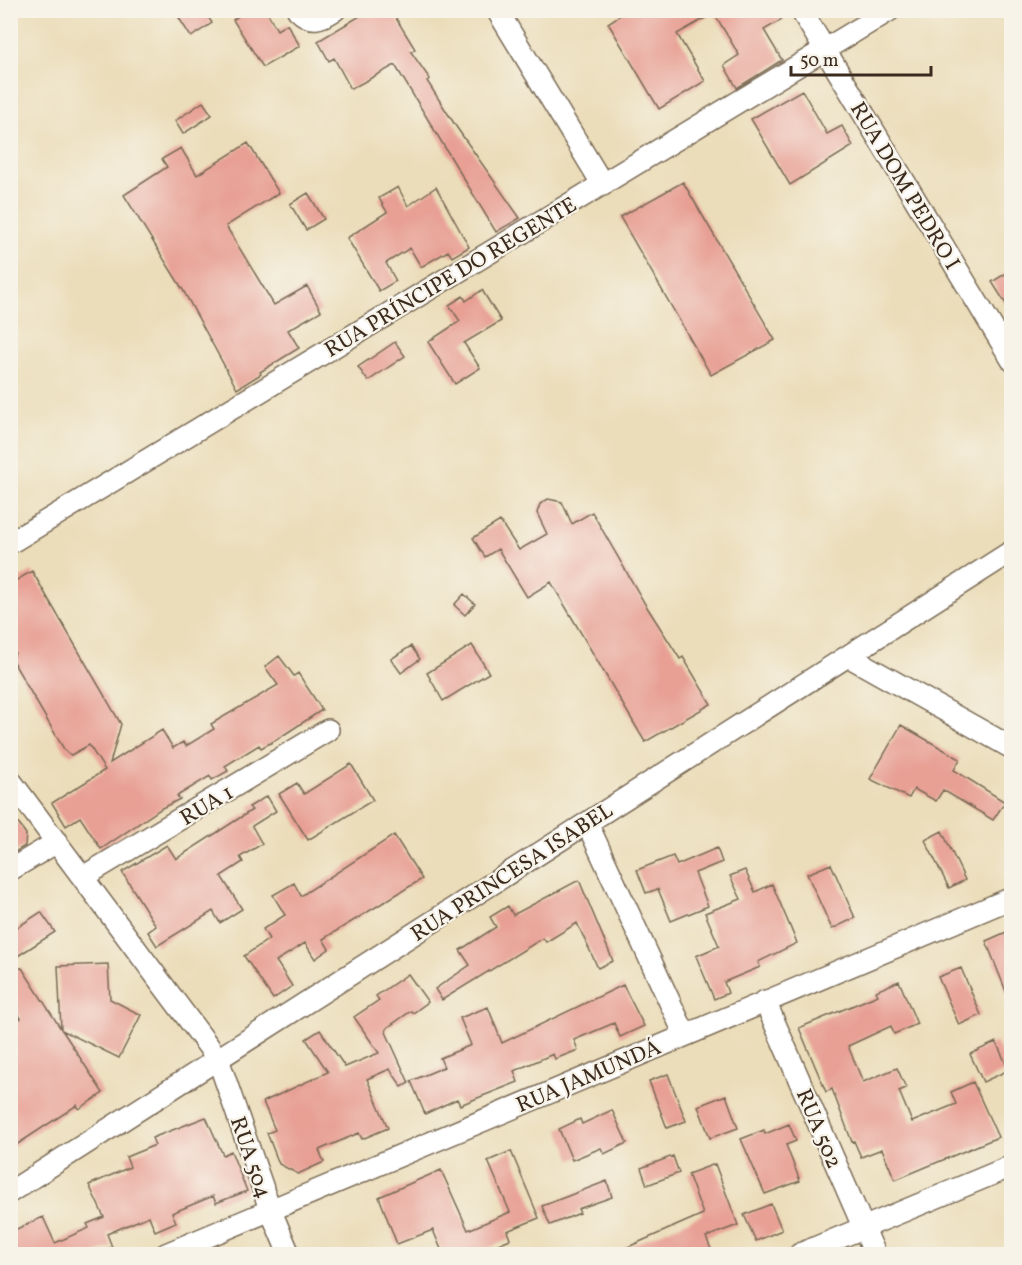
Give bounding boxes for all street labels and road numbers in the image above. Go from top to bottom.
street label: RUA DOM PEDRO I [841,96,966,276]
street label: RUA PRÍNCIPE DO REGENTE [319,190,583,366]
street label: RUA 1 [175,778,240,834]
street label: RUA PRINCESA ISABEL [405,796,619,950]
street label: RUA JAMUNDÁ [512,1033,666,1122]
street label: RUA 502 [787,1084,848,1174]
street label: RUA 504 [221,1113,278,1203]

